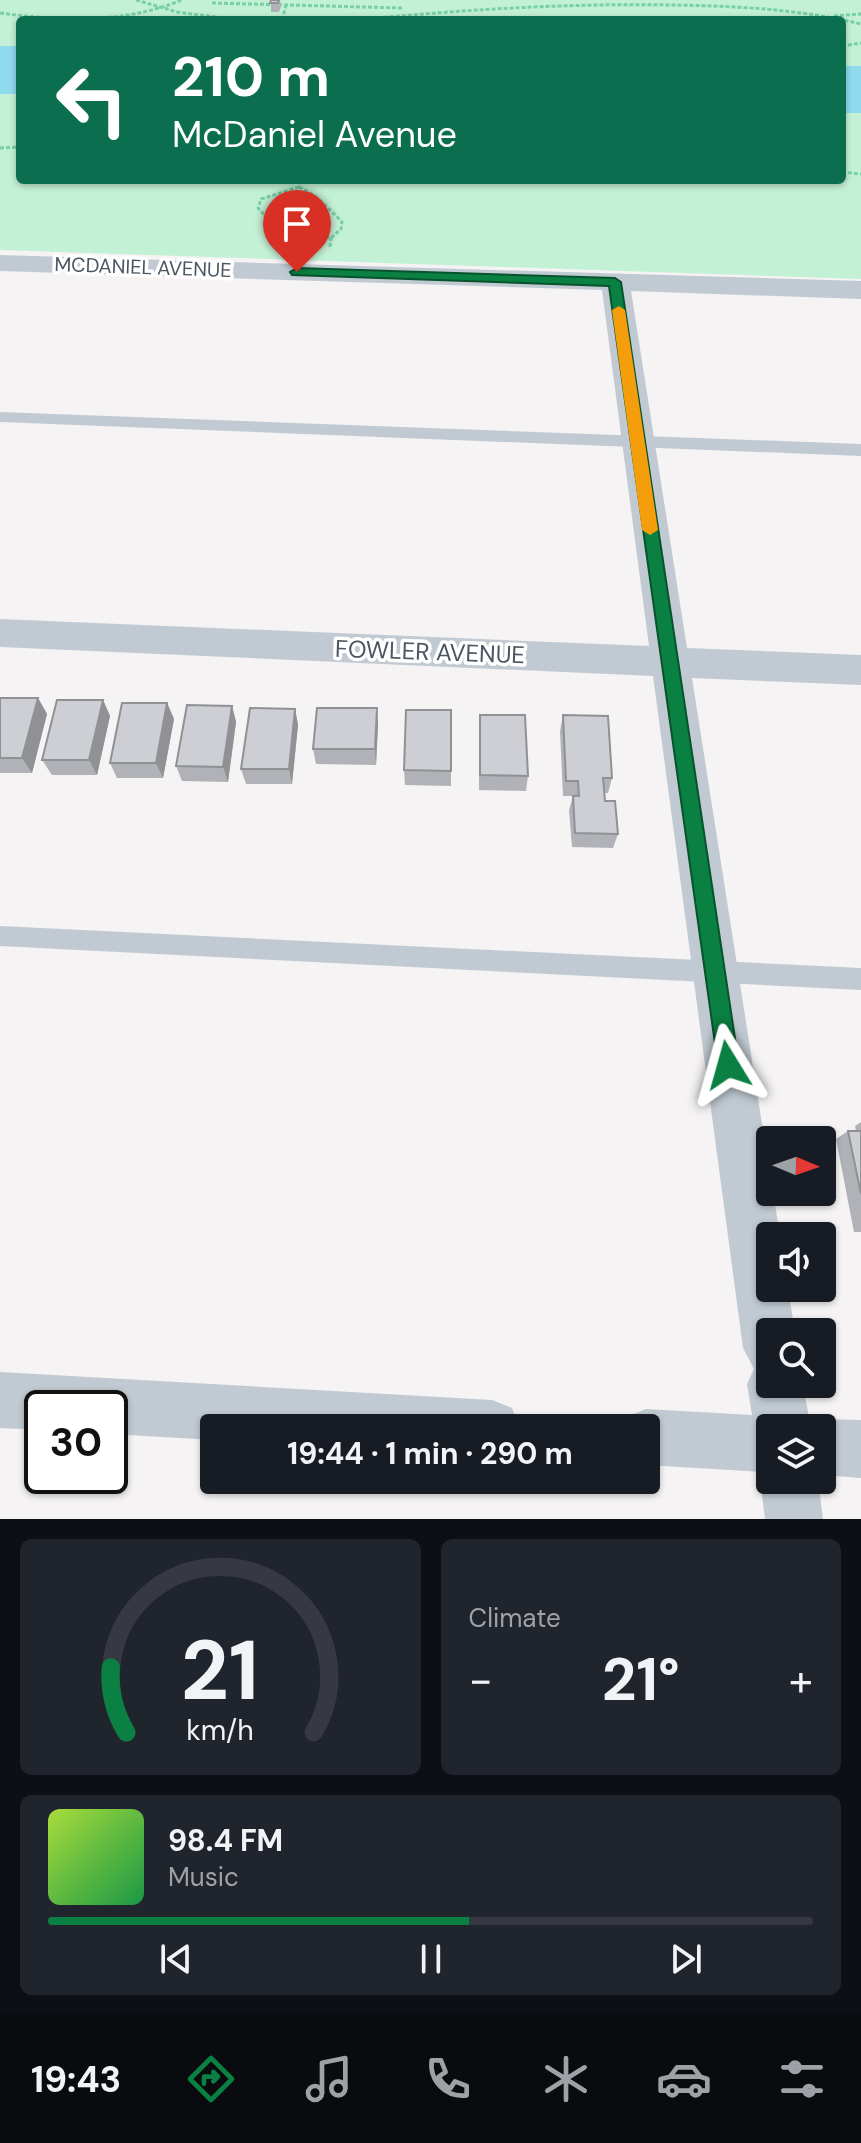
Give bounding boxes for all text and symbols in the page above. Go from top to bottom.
text: 210 m [172,40,330,113]
icon: left [40,48,144,152]
text: McDaniel Avenue [172,111,457,158]
pin [263,190,331,272]
icon: arrive [275,202,319,246]
street label: MCDANIEL AVENUE [54,251,232,283]
street label: FOWLER AVENUE [335,633,525,670]
position arrow [686,1023,770,1107]
north arrow [756,1126,836,1206]
map controls [756,1126,836,1494]
button: sound [756,1222,836,1302]
button: search [756,1318,836,1398]
speed limit sign: 30 [24,1390,128,1494]
button: layers [756,1414,836,1494]
text: 19:44 · 1 min · 290 m [287,1434,573,1473]
text: Climate [469,1601,561,1635]
text: 21 [181,1616,259,1725]
text: 21° [602,1640,680,1719]
text: − [469,1651,493,1709]
text: + [789,1651,813,1709]
text: km/h [186,1712,254,1749]
text: 98.4 FM [168,1821,283,1860]
text: Music [168,1860,239,1894]
icon: previous [154,1937,198,1981]
icon: pause [409,1937,453,1981]
icon: next [664,1937,708,1981]
icon: directions [183,2051,239,2107]
icon: music [301,2051,357,2107]
icon: phone [420,2051,476,2107]
icon: climate [538,2051,594,2107]
icon: car [656,2051,712,2107]
icon: filters [774,2051,830,2107]
text: 19:43 [31,2056,121,2103]

